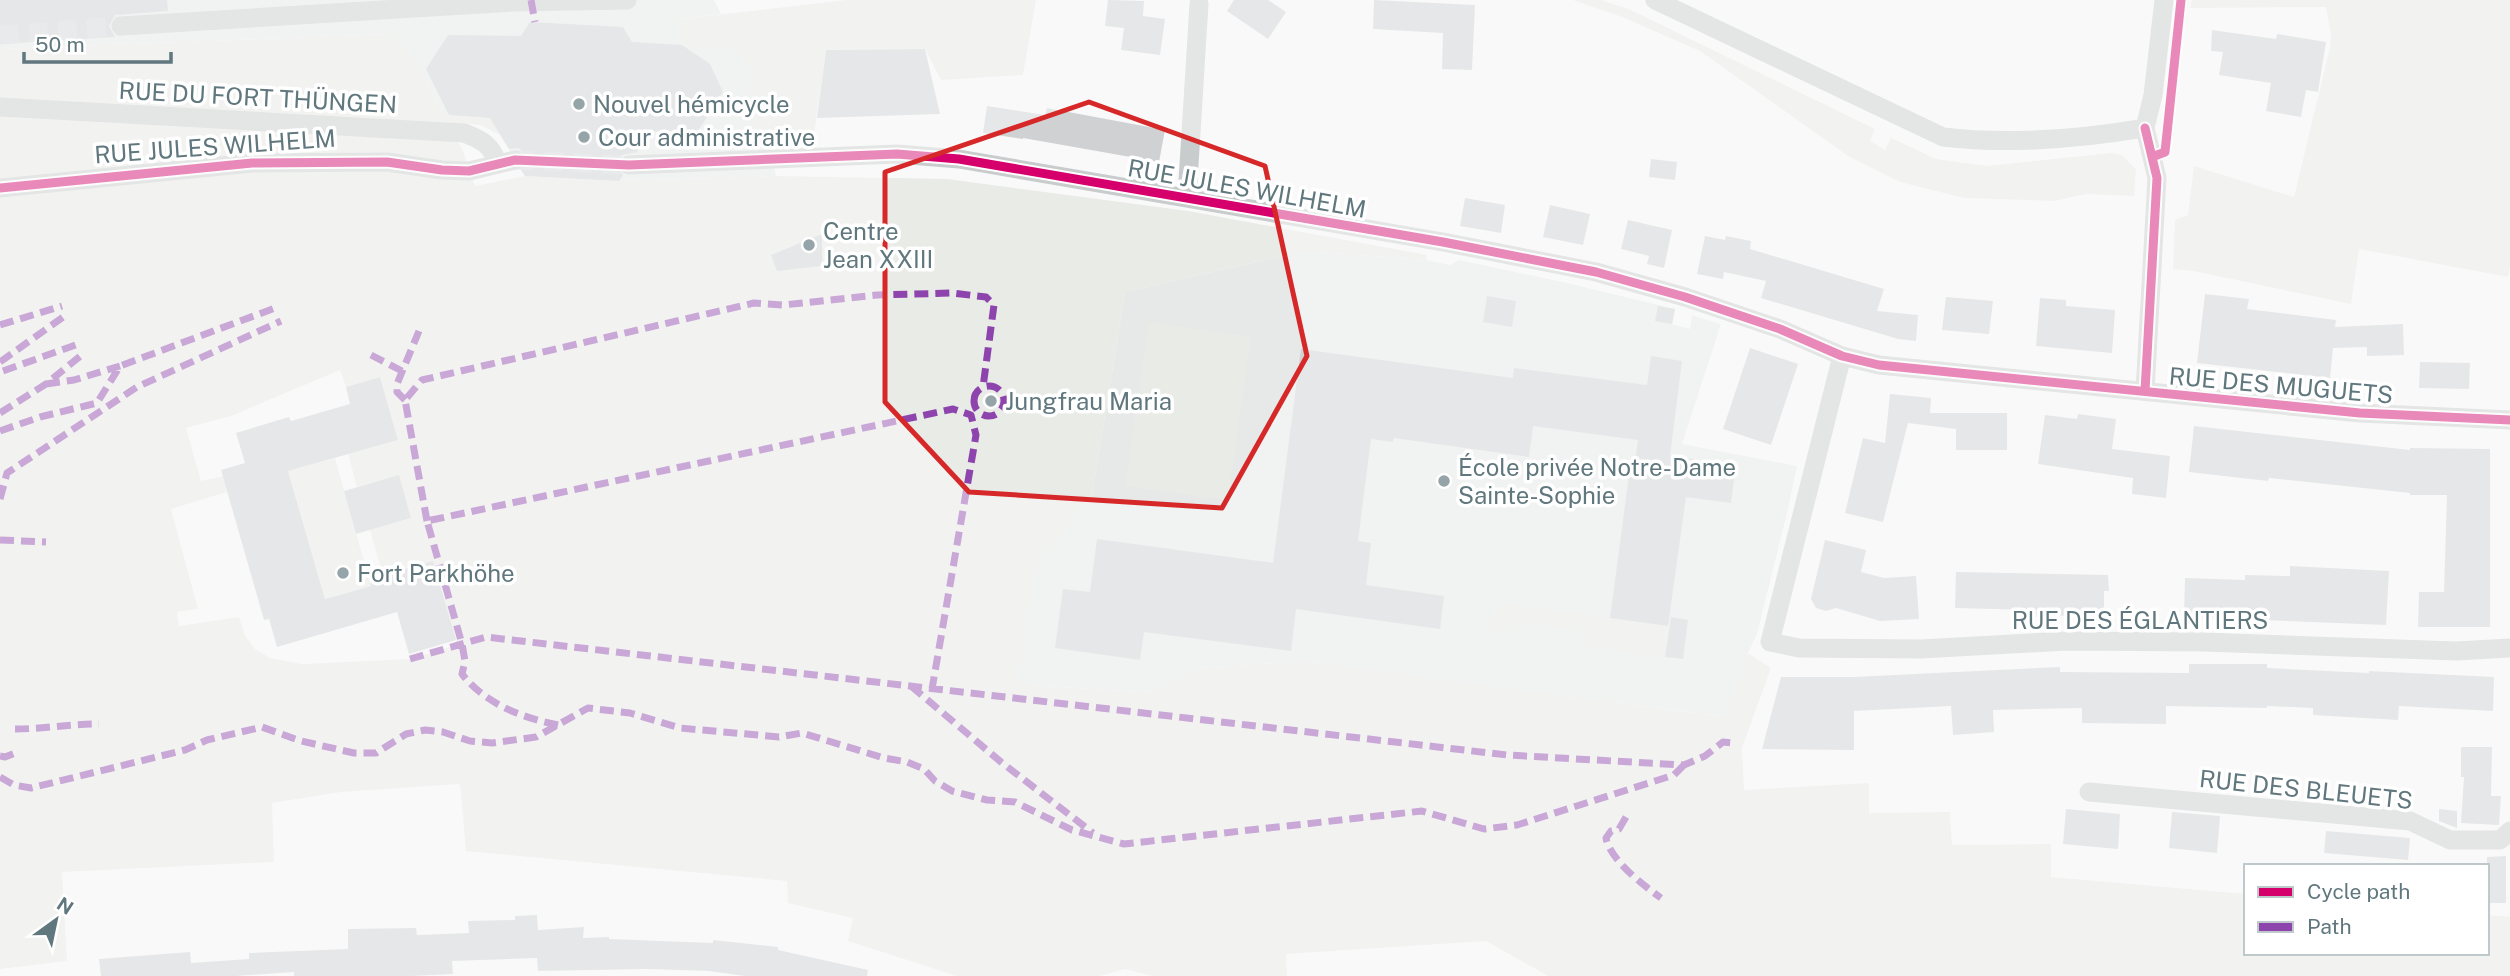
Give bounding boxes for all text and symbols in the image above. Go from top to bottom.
scale bar [24,21,172,65]
text: 50 m [35,32,85,57]
street label: RUE DU FORT THÜNGEN [118,75,398,118]
place label: Nouvel hémicycle [593,90,790,118]
marker: Nouvel hémicycle [571,96,587,112]
place label: Cour administrative [598,123,815,151]
street label: RUE JULES WILHELM [93,124,337,168]
marker: Cour administrative [576,129,592,145]
street label: RUE JULES WILHELM [1126,153,1368,223]
place label: Centre Jean XXIII [823,217,933,273]
marker: Centre Jean XXIII [801,237,817,253]
street label: RUE DES MUGUETS [2168,361,2394,409]
place label: Jungfrau Maria [1005,387,1172,415]
marker: Jungfrau Maria [983,393,999,409]
place label: École privée Notre-Dame Sainte-Sophie [1458,453,1736,509]
marker: École privée Notre-Dame Sainte-Sophie [1436,473,1452,489]
place label: Fort Parkhöhe [357,559,515,587]
marker: Fort Parkhöhe [335,565,351,581]
street label: RUE DES ÉGLANTIERS [2012,606,2268,634]
street label: RUE DES BLEUETS [2198,764,2414,814]
legend [2244,864,2489,955]
text: Cycle path [2307,879,2410,904]
north arrow [21,885,91,955]
text: N [53,892,77,919]
text: Path [2307,914,2352,939]

